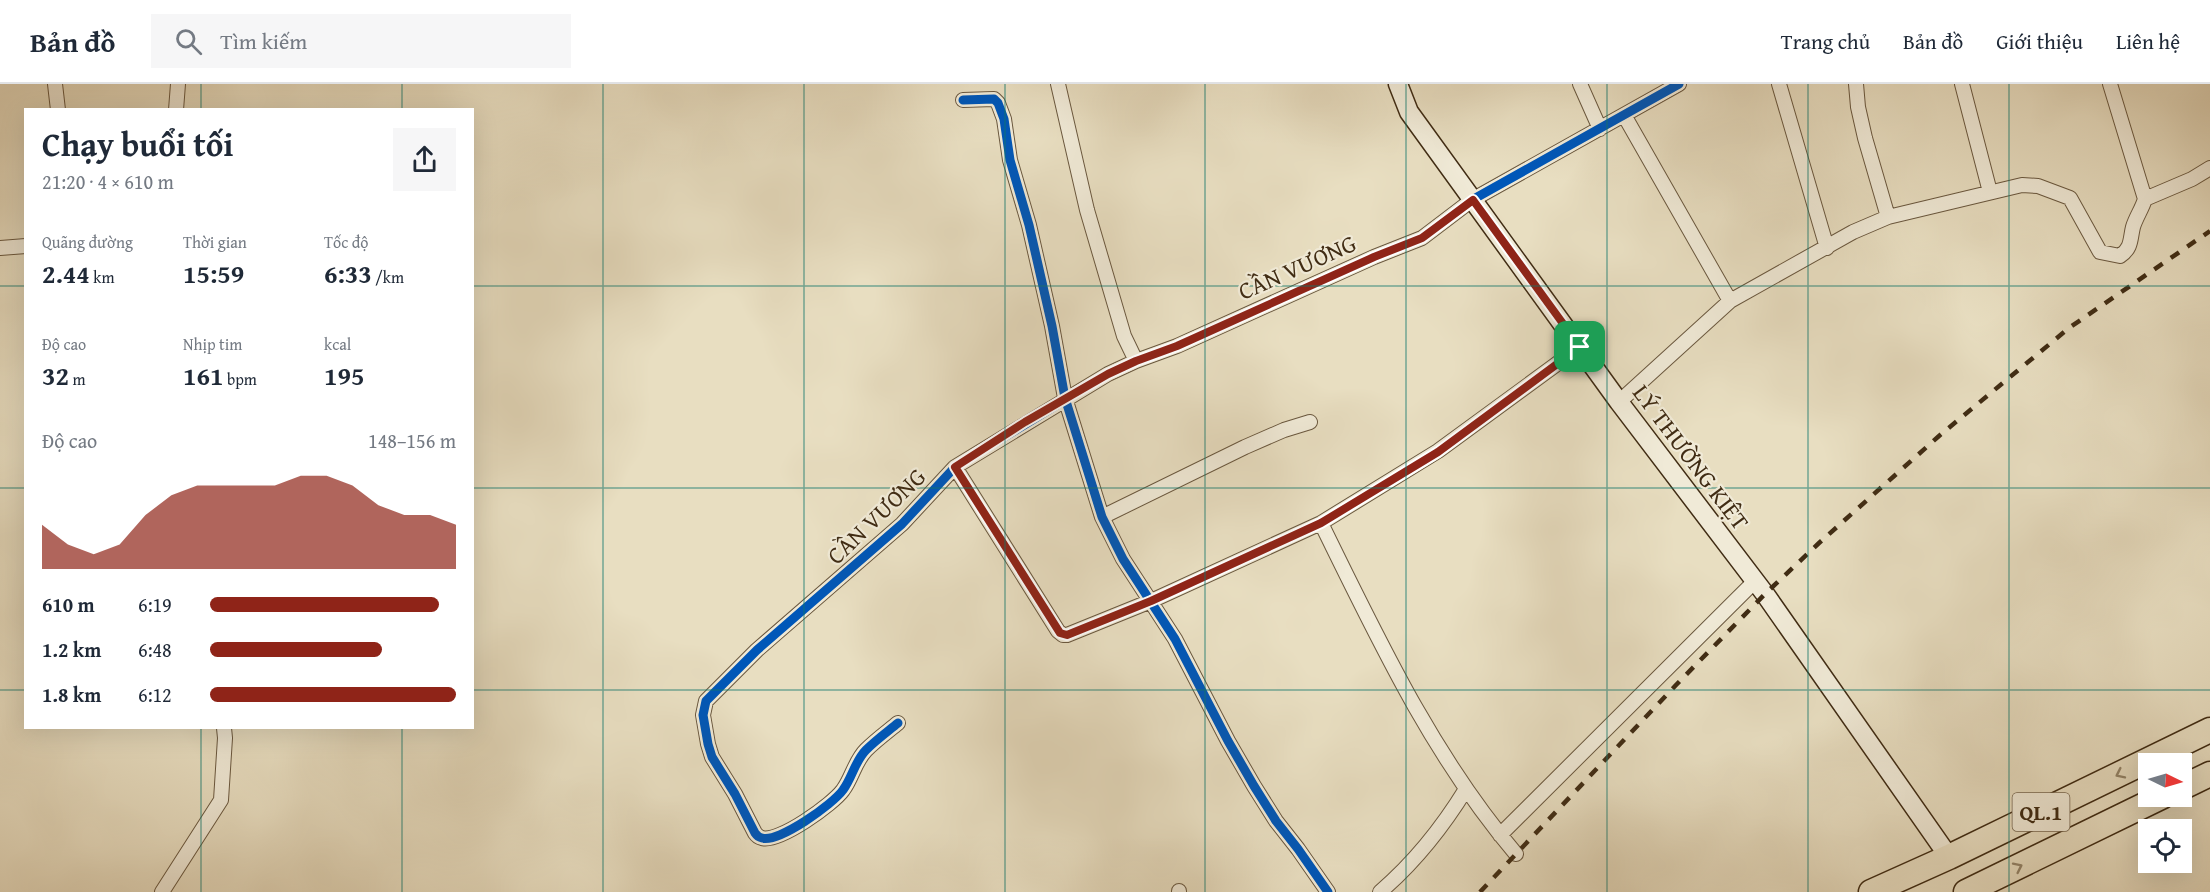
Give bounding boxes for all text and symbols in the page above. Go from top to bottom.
search box [151,14,571,68]
text: Bản đồ [30,21,115,62]
icon: search [172,25,205,58]
text: Tìm kiếm [220,25,307,57]
text: Trang chủ [1781,26,1870,57]
text: Bản đồ [1903,26,1963,57]
text: Giới thiệu [1996,26,2083,57]
text: Liên hệ [2116,26,2180,57]
text: Chạy buổi tối [42,120,234,168]
button: share [393,128,456,191]
text: 21:20 · 4 × 610 m [42,167,174,196]
street label: CẦN VƯƠNG [1233,225,1361,309]
text: Quãng đường [42,230,133,254]
text: Thời gian [183,230,247,254]
text: Tốc độ [324,230,368,254]
text: 2.44 [42,254,90,293]
text: 15:59 [183,254,244,293]
text: 6:33 [324,254,372,293]
text: km [90,265,114,289]
text: /km [372,265,404,289]
pin [1554,321,1605,372]
icon: arrive [1563,330,1596,363]
text: Độ cao [42,332,86,356]
text: Nhịp tim [183,332,242,356]
text: kcal [324,332,351,356]
text: 32 [42,356,69,395]
text: 161 [183,356,223,395]
text: 195 [324,356,364,395]
text: m [69,367,86,391]
text: bpm [223,367,257,391]
street label: LÝ THƯỜNG KIỆT [1625,377,1757,537]
text: Độ cao [42,426,97,455]
text: 148–156 m [368,426,456,455]
street label: CẦN VƯƠNG [819,460,933,572]
text: 610 m [42,590,95,619]
text: 6:19 [138,590,172,619]
text: 1.2 km [42,635,101,664]
text: 6:48 [138,635,172,664]
text: 1.8 km [42,680,101,709]
text: 6:12 [138,680,172,709]
north arrow [2138,753,2192,807]
map controls [2138,753,2192,873]
one-way arrow [2115,767,2126,779]
road number: QL.1 [2012,793,2070,831]
button: locate [2138,819,2192,873]
one-way arrow [2012,862,2023,874]

